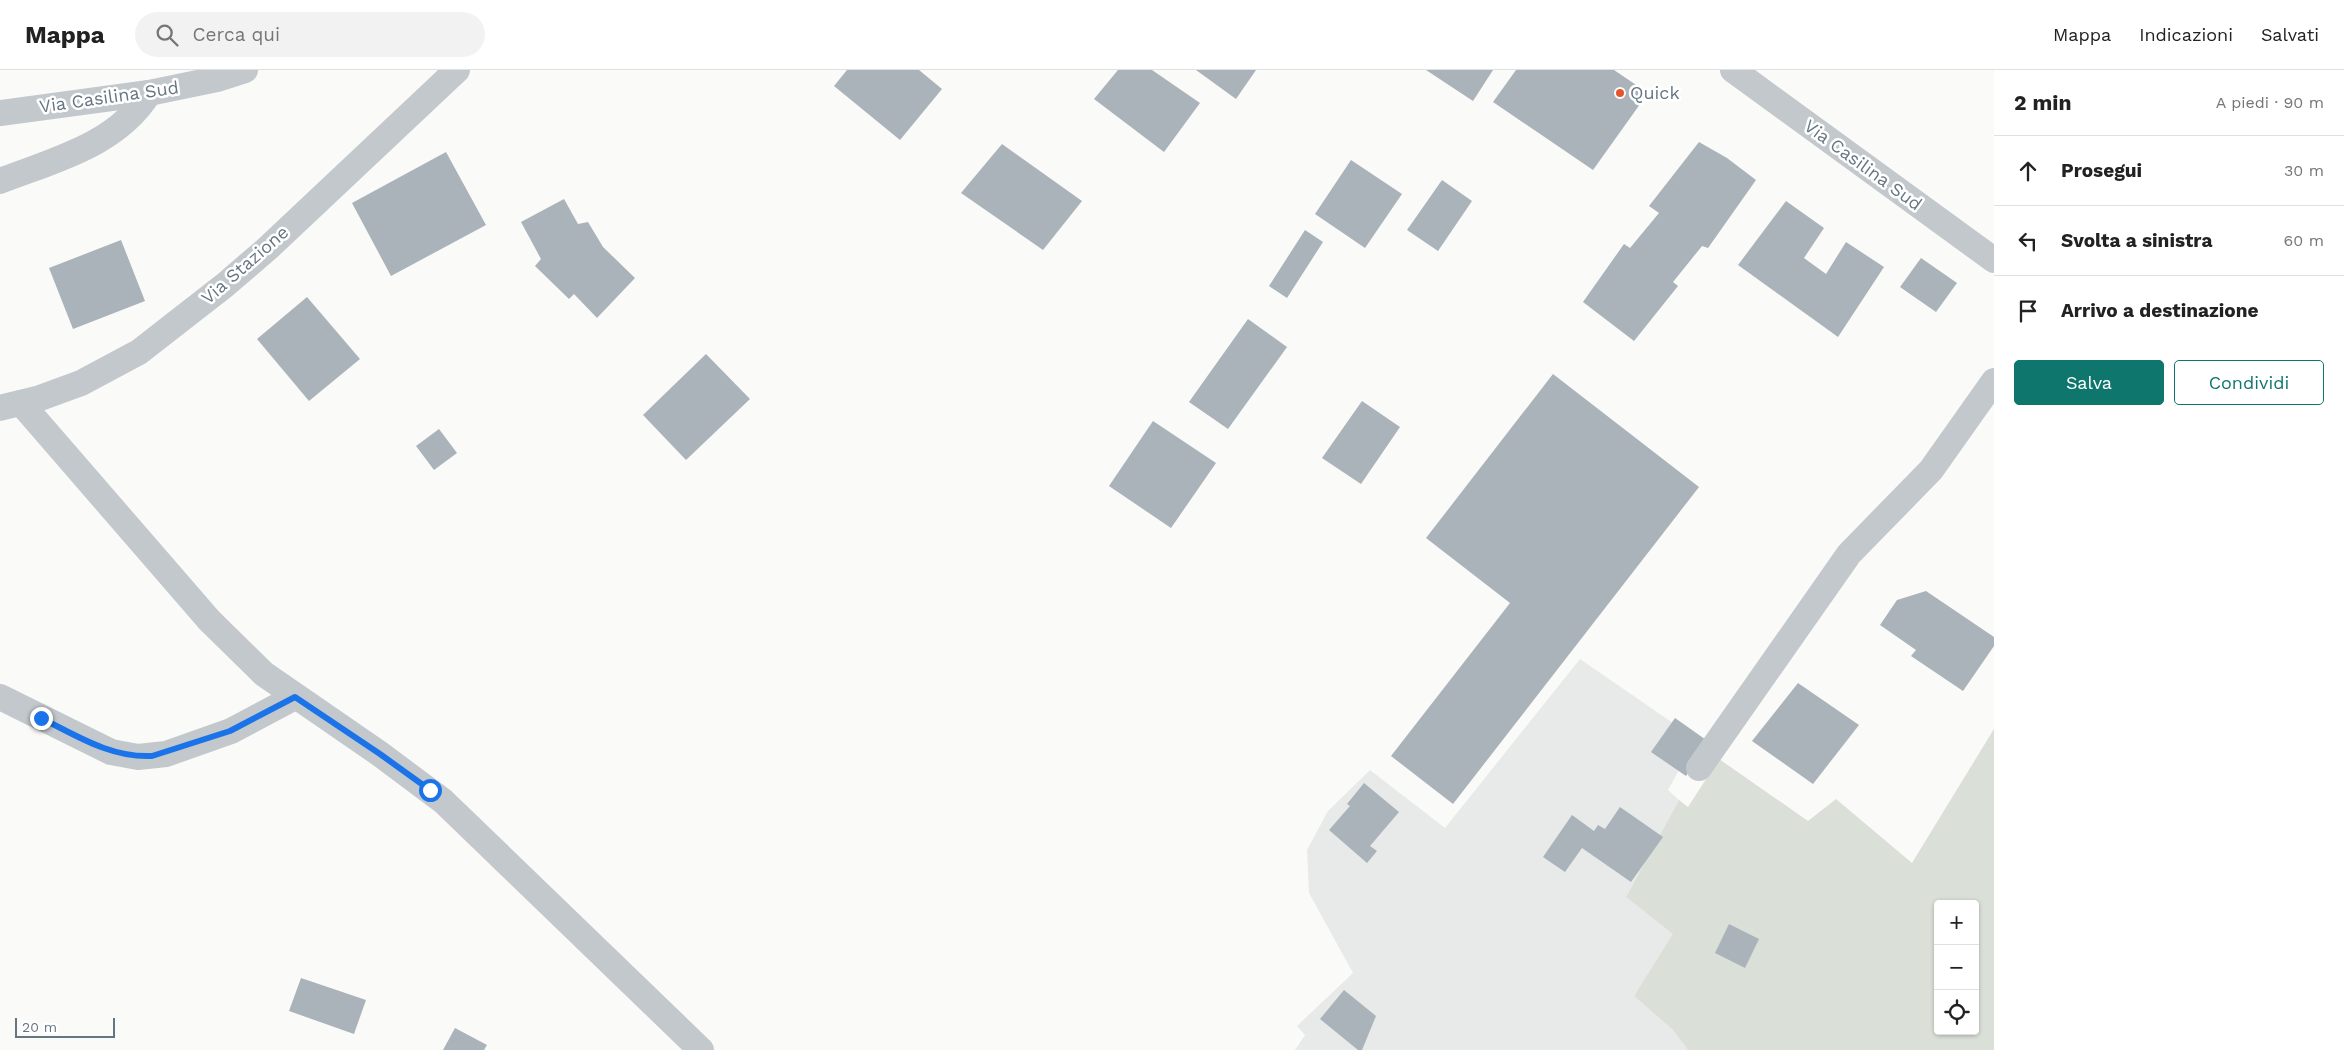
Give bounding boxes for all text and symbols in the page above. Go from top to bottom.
search box [135,12,485,57]
text: Mappa [25,21,105,49]
icon: search [153,21,181,49]
text: Cerca qui [193,23,280,46]
text: Mappa [2053,24,2111,45]
text: Indicazioni [2139,24,2233,45]
text: Salvati [2261,24,2319,45]
street label: Via Casilina Sud [38,76,180,117]
place label: Quick [1630,82,1680,103]
marker: Quick [1614,87,1626,99]
text: 2 min [2014,90,2071,115]
text: A piedi · 90 m [2216,93,2324,112]
street label: Via Casilina Sud [1800,115,1926,214]
icon: ahead [2014,157,2042,185]
text: Prosegui [2061,159,2142,182]
text: 30 m [2284,161,2324,180]
street label: Via Stazione [197,221,292,308]
icon: left [2014,227,2042,255]
text: Svolta a sinistra [2061,229,2212,252]
text: 60 m [2284,231,2324,250]
icon: arrive [2014,297,2042,325]
text: Arrivo a destinazione [2061,299,2258,322]
button: Salva [2014,360,2164,405]
button: Condividi [2174,360,2324,405]
route end [30,707,53,730]
route start [419,779,442,802]
map controls [1934,900,1979,1035]
button: + [1934,900,1979,945]
button: − [1934,945,1979,990]
button: locate [1934,990,1979,1035]
scale bar [15,1015,115,1038]
text: 20 m [22,1019,57,1035]

